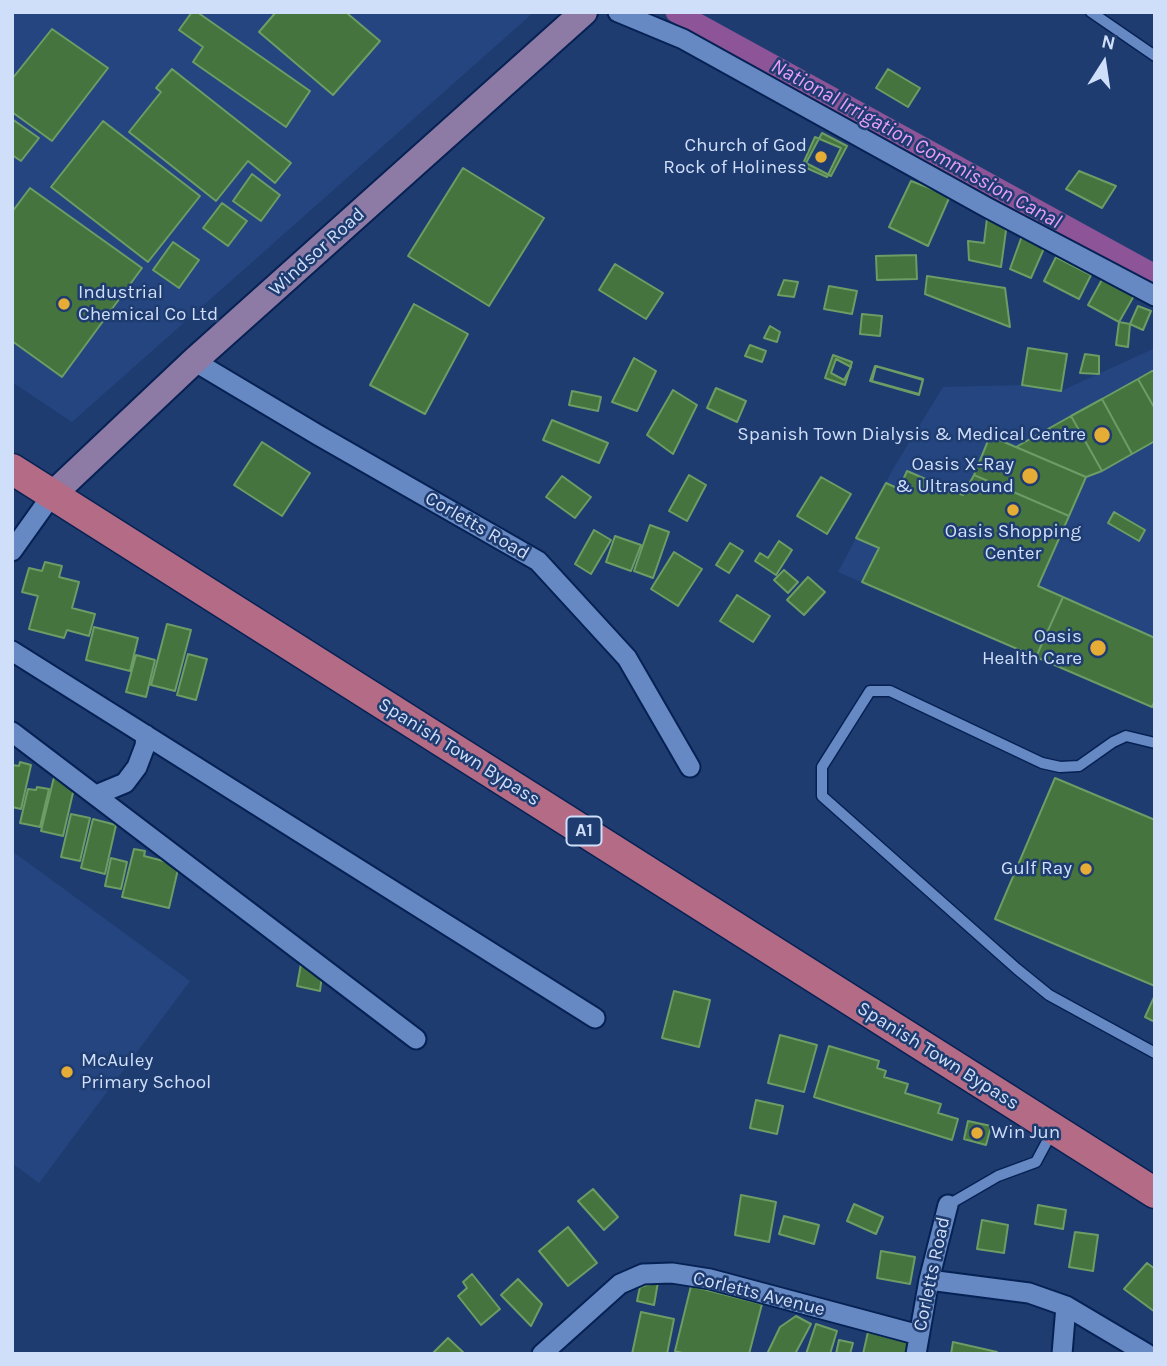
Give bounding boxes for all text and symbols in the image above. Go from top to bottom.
north arrow [1069,28,1139,98]
text: N [1099,30,1117,55]
water label: National Irrigation Commission Canal [766,53,1066,235]
place label: Church of God Rock of Holiness [663,135,807,179]
marker: Church of God Rock of Holiness [813,149,829,165]
street label: Windsor Road [264,203,370,301]
place label: Industrial Chemical Co Ltd [78,282,218,326]
marker: Industrial Chemical Co Ltd [56,296,72,312]
place label: Spanish Town Dialysis & Medical Centre [737,424,1086,446]
marker: Spanish Town Dialysis & Medical Centre [1092,425,1112,445]
place label: Oasis X-Ray & Ultrasound [895,454,1014,498]
marker: Oasis X-Ray & Ultrasound [1020,466,1040,486]
street label: Corletts Road [421,487,533,565]
marker: Oasis Shopping Center [1005,502,1021,518]
place label: Oasis Shopping Center [945,521,1081,565]
place label: Oasis Health Care [982,626,1082,670]
marker: Oasis Health Care [1088,638,1108,658]
street label: Spanish Town Bypass [374,693,544,811]
road number: A1 [566,816,602,846]
place label: Gulf Ray [1001,858,1072,880]
marker: Gulf Ray [1078,861,1094,877]
street label: Spanish Town Bypass [853,997,1023,1115]
place label: McAuley Primary School [81,1050,211,1094]
marker: McAuley Primary School [59,1064,75,1080]
place label: Win Jun [991,1122,1060,1144]
marker: Win Jun [969,1125,985,1141]
street label: Corletts Road [909,1215,955,1333]
street label: Corletts Avenue [691,1267,827,1321]

